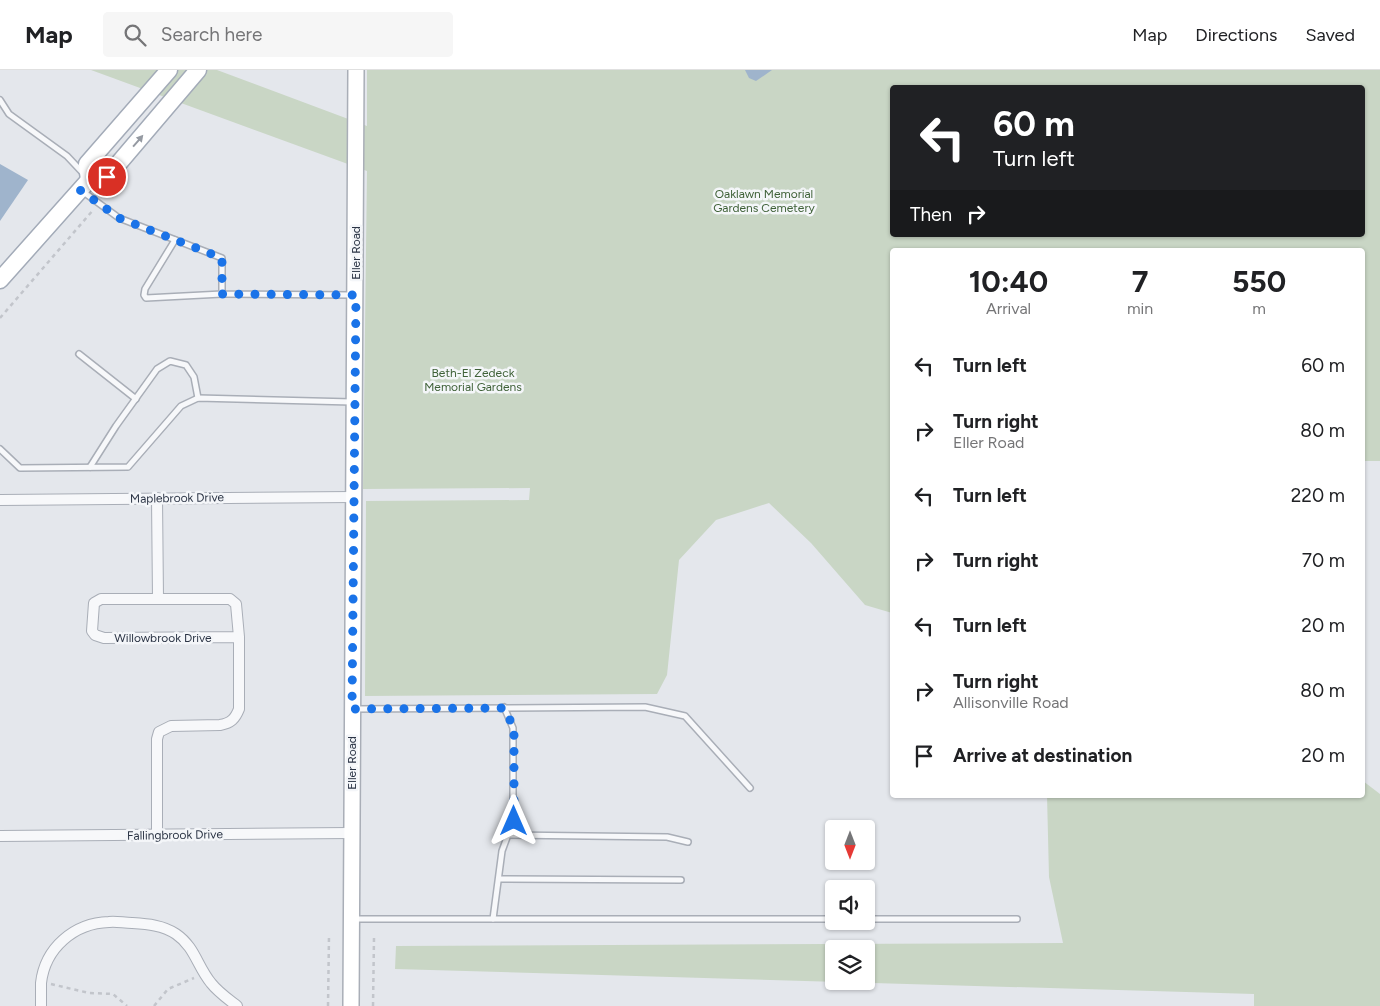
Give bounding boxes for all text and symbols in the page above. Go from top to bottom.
search box [103,12,453,57]
text: Map [25,20,73,49]
icon: search [121,21,149,49]
text: Search here [161,23,262,46]
text: Map [1132,24,1167,46]
text: Directions [1195,24,1277,46]
text: Saved [1305,24,1355,46]
text: 60 m [993,103,1075,145]
icon: left [910,105,975,170]
one-way arrow [132,135,144,147]
text: Turn left [993,145,1075,172]
pin [86,156,128,198]
icon: arrive [93,163,121,191]
park label: Oaklawn Memorial Gardens Cemetery [713,187,815,215]
icon: right [962,200,990,228]
text: Then [910,203,952,226]
street label: Eller Road [349,226,363,280]
text: 10:40 [969,263,1048,300]
text: 7 [1132,263,1148,300]
text: 550 [1232,263,1286,300]
text: Arrival [986,299,1031,318]
text: min [1127,299,1153,318]
text: m [1252,299,1266,318]
icon: left [910,352,938,380]
text: Turn left [953,354,1027,377]
text: 60 m [1301,354,1345,377]
park label: Beth-El Zedeck Memorial Gardens [424,366,522,394]
text: Turn right [953,410,1039,433]
icon: right [910,417,938,445]
text: 80 m [1300,419,1345,442]
text: Eller Road [953,433,1024,452]
icon: left [910,482,938,510]
text: Turn left [953,484,1027,507]
text: 220 m [1291,484,1345,507]
street label: Maplebrook Drive [130,490,225,506]
icon: right [910,547,938,575]
text: Turn right [953,549,1039,572]
text: 70 m [1302,549,1345,572]
icon: left [910,612,938,640]
text: Turn left [953,614,1027,637]
text: 20 m [1301,614,1345,637]
street label: Willowbrook Drive [114,631,212,645]
text: Turn right [953,670,1039,693]
icon: right [910,677,938,705]
text: 80 m [1300,679,1345,702]
text: Allisonville Road [953,693,1069,712]
street label: Eller Road [345,736,359,790]
icon: arrive [910,742,938,770]
text: Arrive at destination [953,744,1132,767]
text: 20 m [1301,744,1345,767]
position arrow [487,794,539,846]
north arrow [825,820,875,870]
map controls [825,820,875,990]
street label: Fallingbrook Drive [127,827,224,843]
button: sound [825,880,875,930]
button: layers [825,940,875,990]

